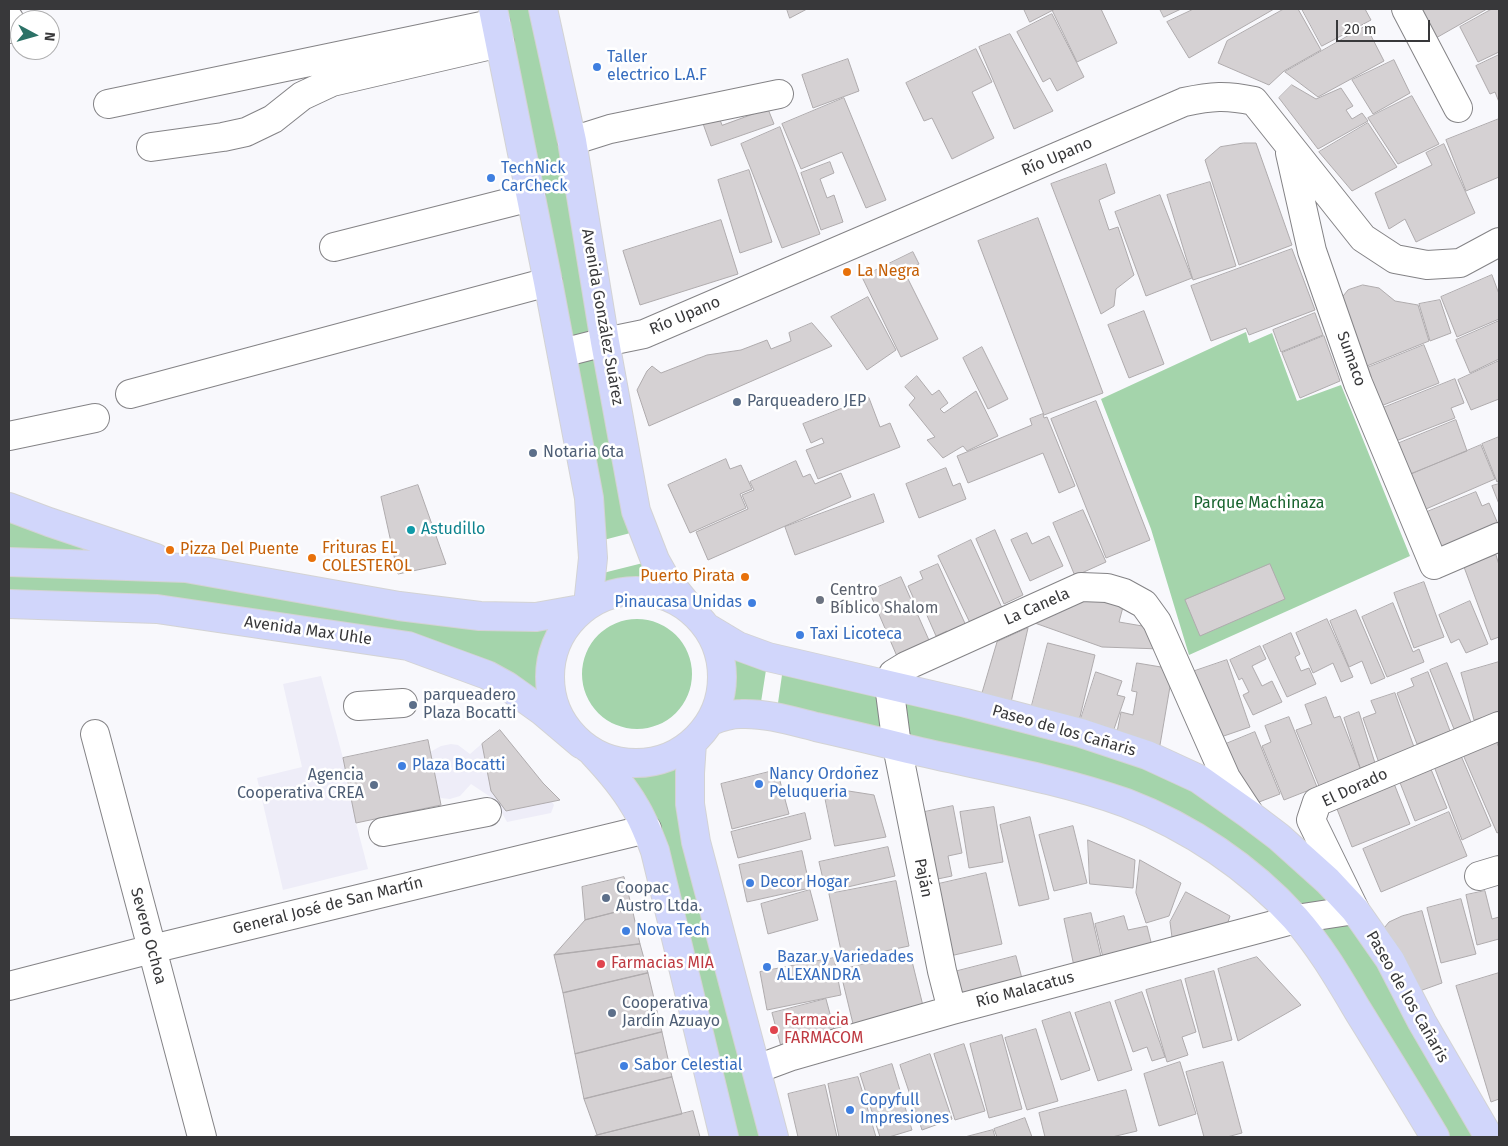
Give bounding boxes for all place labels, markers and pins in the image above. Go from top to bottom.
place label: Taller electrico L.A.F [607,48,707,86]
marker: Taller electrico L.A.F [591,61,603,73]
place label: TechNick CarCheck [501,159,567,197]
marker: TechNick CarCheck [485,172,497,184]
place label: La Negra [857,262,920,282]
marker: La Negra [841,266,853,278]
place label: Parqueadero JEP [747,392,866,412]
marker: Parqueadero JEP [731,396,743,408]
place label: Notaria 6ta [543,443,624,463]
marker: Notaria 6ta [527,447,539,459]
place label: Astudillo [421,520,485,540]
marker: Astudillo [405,524,417,536]
place label: Frituras EL COLESTEROL [322,539,412,577]
place label: Pizza Del Puente [180,540,299,560]
marker: Pizza Del Puente [164,544,176,556]
marker: Frituras EL COLESTEROL [306,552,318,564]
place label: Puerto Pirata [640,567,735,587]
marker: Puerto Pirata [739,571,751,583]
place label: Centro Bíblico Shalom [830,581,938,619]
place label: Pinaucasa Unidas [614,593,742,613]
marker: Centro Bíblico Shalom [814,594,826,606]
marker: Pinaucasa Unidas [746,597,758,609]
place label: Taxi Licoteca [810,625,902,645]
marker: Taxi Licoteca [794,629,806,641]
place label: parqueadero Plaza Bocatti [423,686,516,724]
marker: parqueadero Plaza Bocatti [407,699,419,711]
place label: Plaza Bocatti [412,756,505,776]
marker: Plaza Bocatti [396,760,408,772]
place label: Nancy Ordoñez Peluqueria [769,765,878,803]
place label: Agencia Cooperativa CREA [237,766,364,804]
marker: Nancy Ordoñez Peluqueria [753,778,765,790]
marker: Agencia Cooperativa CREA [368,779,380,791]
place label: Decor Hogar [760,873,849,893]
marker: Decor Hogar [744,877,756,889]
place label: Coopac Austro Ltda. [616,879,702,917]
marker: Coopac Austro Ltda. [600,892,612,904]
place label: Nova Tech [636,921,710,941]
marker: Nova Tech [620,925,632,937]
place label: Bazar y Variedades ALEXANDRA [777,948,914,986]
place label: Farmacias MIA [611,954,714,974]
marker: Farmacias MIA [595,958,607,970]
marker: Bazar y Variedades ALEXANDRA [761,961,773,973]
place label: Cooperativa Jardín Azuayo [622,994,720,1032]
marker: Cooperativa Jardín Azuayo [606,1007,618,1019]
place label: Farmacia FARMACOM [784,1011,863,1049]
marker: Farmacia FARMACOM [768,1024,780,1036]
place label: Sabor Celestial [634,1056,742,1076]
marker: Sabor Celestial [618,1060,630,1072]
place label: Copyfull Impresiones [860,1091,949,1129]
marker: Copyfull Impresiones [844,1104,856,1116]

